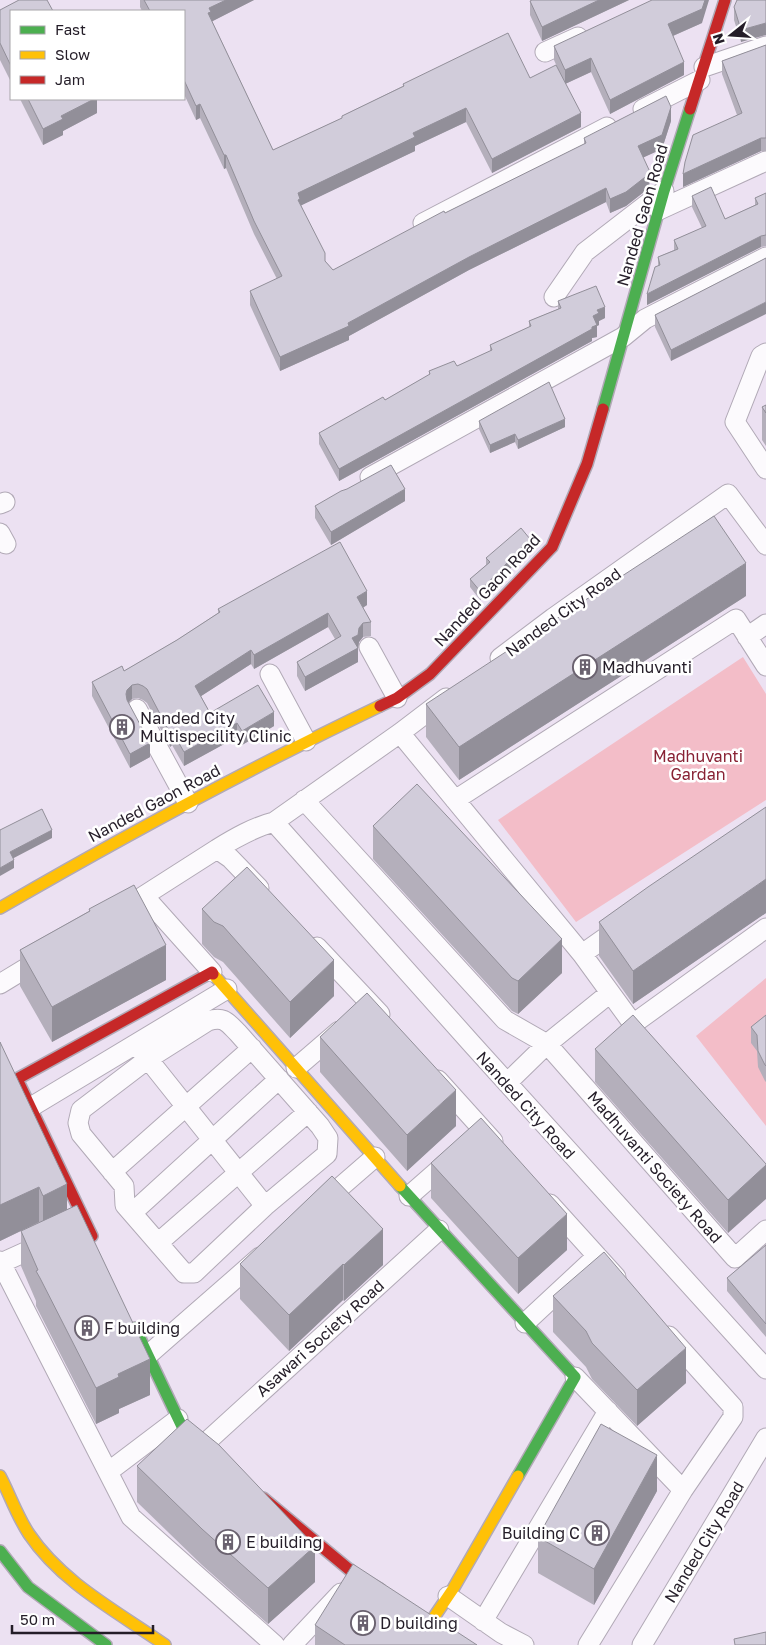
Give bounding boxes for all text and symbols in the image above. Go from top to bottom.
legend [10,10,185,100]
north arrow [706,10,756,60]
text: Fast [55,20,86,38]
text: N [708,31,728,47]
text: Slow [55,45,90,63]
text: Jam [55,70,85,88]
street label: Nanded Gaon Road [612,142,672,288]
street label: Nanded Gaon Road [430,529,544,651]
street label: Nanded City Road [501,563,625,661]
building icon: Madhuvanti [572,654,598,680]
place label: Madhuvanti [602,657,692,677]
place label: Nanded City Multispecility Clinic [140,708,292,746]
building icon: Nanded City Multispecility Clinic [109,714,135,740]
park label: Madhuvanti Gardan [653,746,743,784]
street label: Nanded Gaon Road [84,760,224,846]
street label: Nanded City Road [472,1047,580,1163]
street label: Madhuvanti Society Road [583,1087,727,1247]
street label: Asawari Society Road [252,1275,388,1401]
building icon: F building [74,1315,100,1341]
place label: F building [104,1318,180,1338]
street label: Nanded City Road [660,1478,748,1606]
building icon: Building C [584,1520,610,1546]
place label: Building C [502,1523,580,1543]
building icon: E building [215,1529,241,1555]
place label: E building [246,1532,322,1552]
scale bar [12,1602,154,1634]
text: 50 m [20,1610,55,1628]
building icon: D building [350,1610,376,1636]
place label: D building [380,1613,458,1633]

